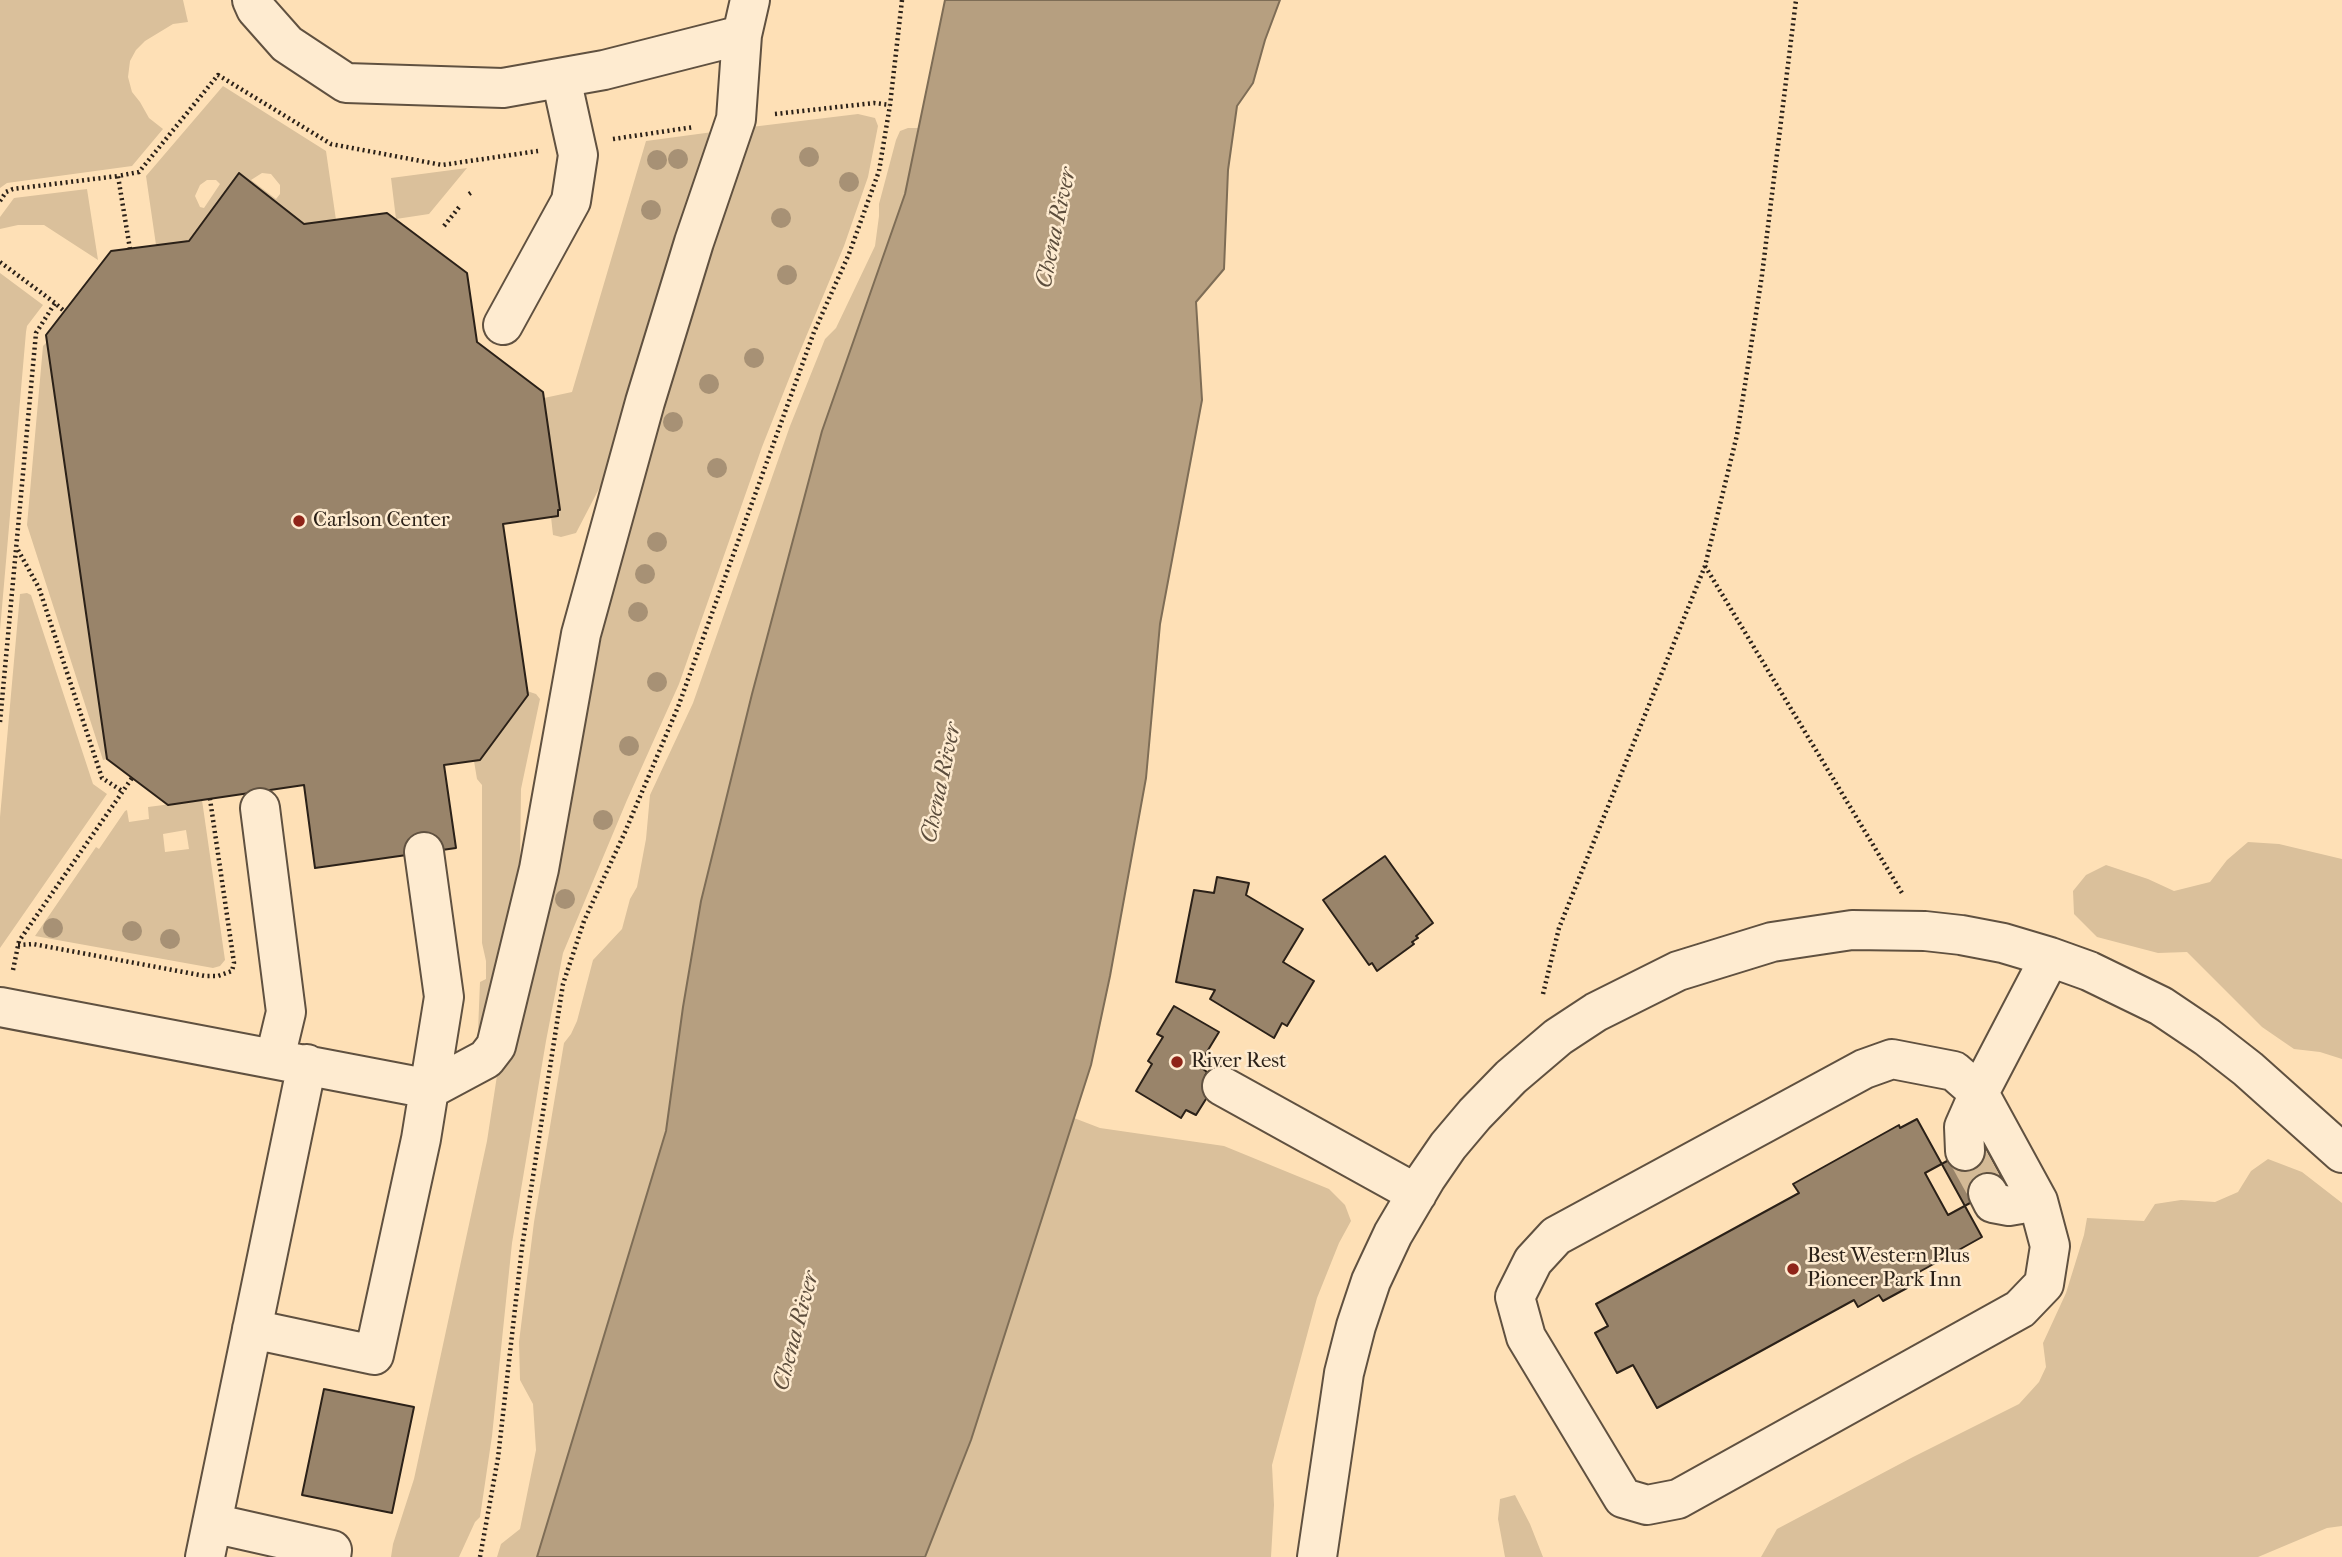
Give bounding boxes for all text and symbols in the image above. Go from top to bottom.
water label: Chena River [1031,165,1083,291]
place label: Carlson Center [313,508,450,534]
marker: Carlson Center [291,513,307,529]
water label: Chena River [916,720,968,846]
place label: River Rest [1191,1049,1287,1075]
marker: River Rest [1169,1054,1185,1070]
place label: Best Western Plus Pioneer Park Inn [1807,1244,1970,1294]
marker: Best Western Plus Pioneer Park Inn [1785,1261,1801,1277]
water label: Chena River [768,1268,826,1394]

